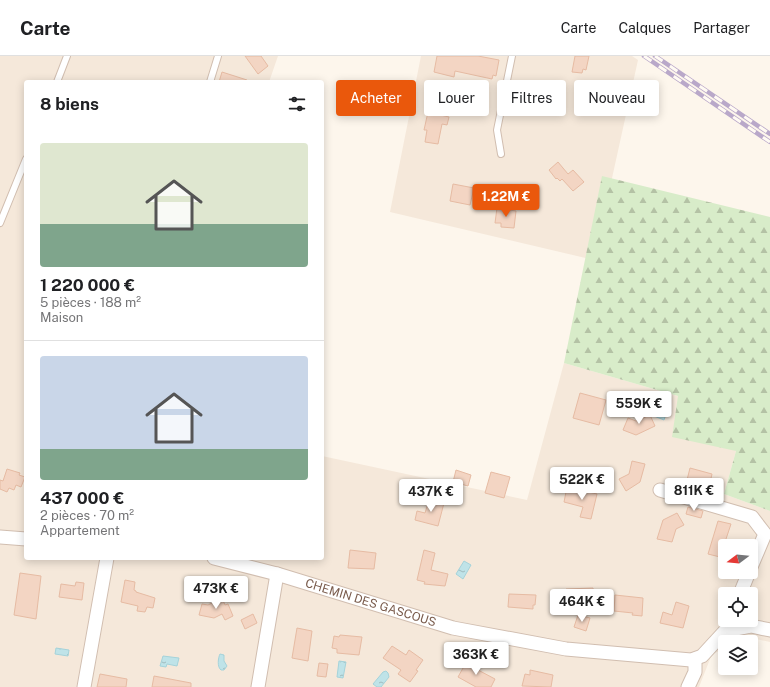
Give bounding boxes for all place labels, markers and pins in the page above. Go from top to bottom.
pin: 1.22M € [469,184,543,218]
pin: 559K € [606,391,672,425]
pin: 522K € [549,467,615,501]
pin: 811K € [661,478,727,512]
pin: 437K € [398,479,464,513]
pin: 473K € [183,576,249,610]
pin: 464K € [549,589,615,623]
pin: 363K € [443,642,509,676]

